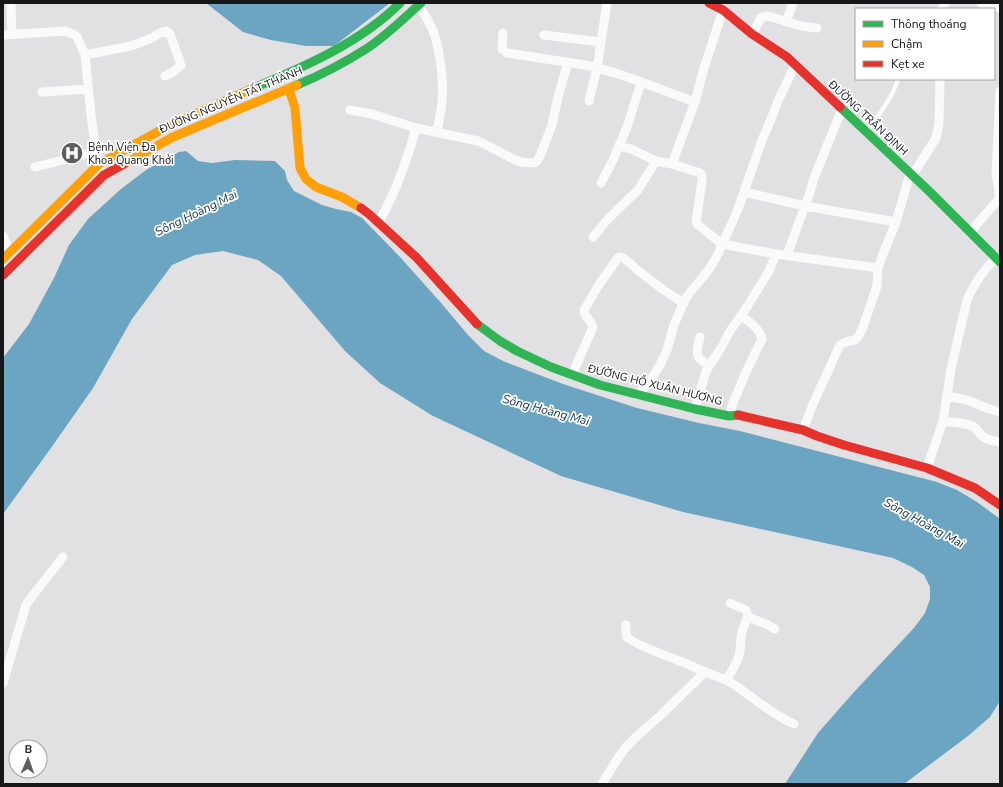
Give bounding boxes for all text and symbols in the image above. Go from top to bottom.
legend [855,8,995,80]
text: Thông thoáng [891,16,967,32]
text: Chậm [891,36,923,52]
text: Kẹt xe [891,56,925,72]
street label: ĐƯỜNG NGUYỄN TẤT THÀNH [156,61,305,137]
street label: ĐƯỜNG TRẦN ĐỊNH [824,75,912,159]
hospital icon: Bệnh Viện Đa Khoa Quang Khởi [59,140,85,166]
place label: Bệnh Viện Đa Khoa Quang Khởi [88,140,174,168]
water label: Sông Hoàng Mai [152,186,240,240]
street label: ĐƯỜNG HỒ XUÂN HƯƠNG [585,359,724,409]
water label: Sông Hoàng Mai [501,391,591,429]
water label: Sông Hoàng Mai [881,494,967,552]
north arrow [8,739,48,779]
text: B [24,742,32,757]

